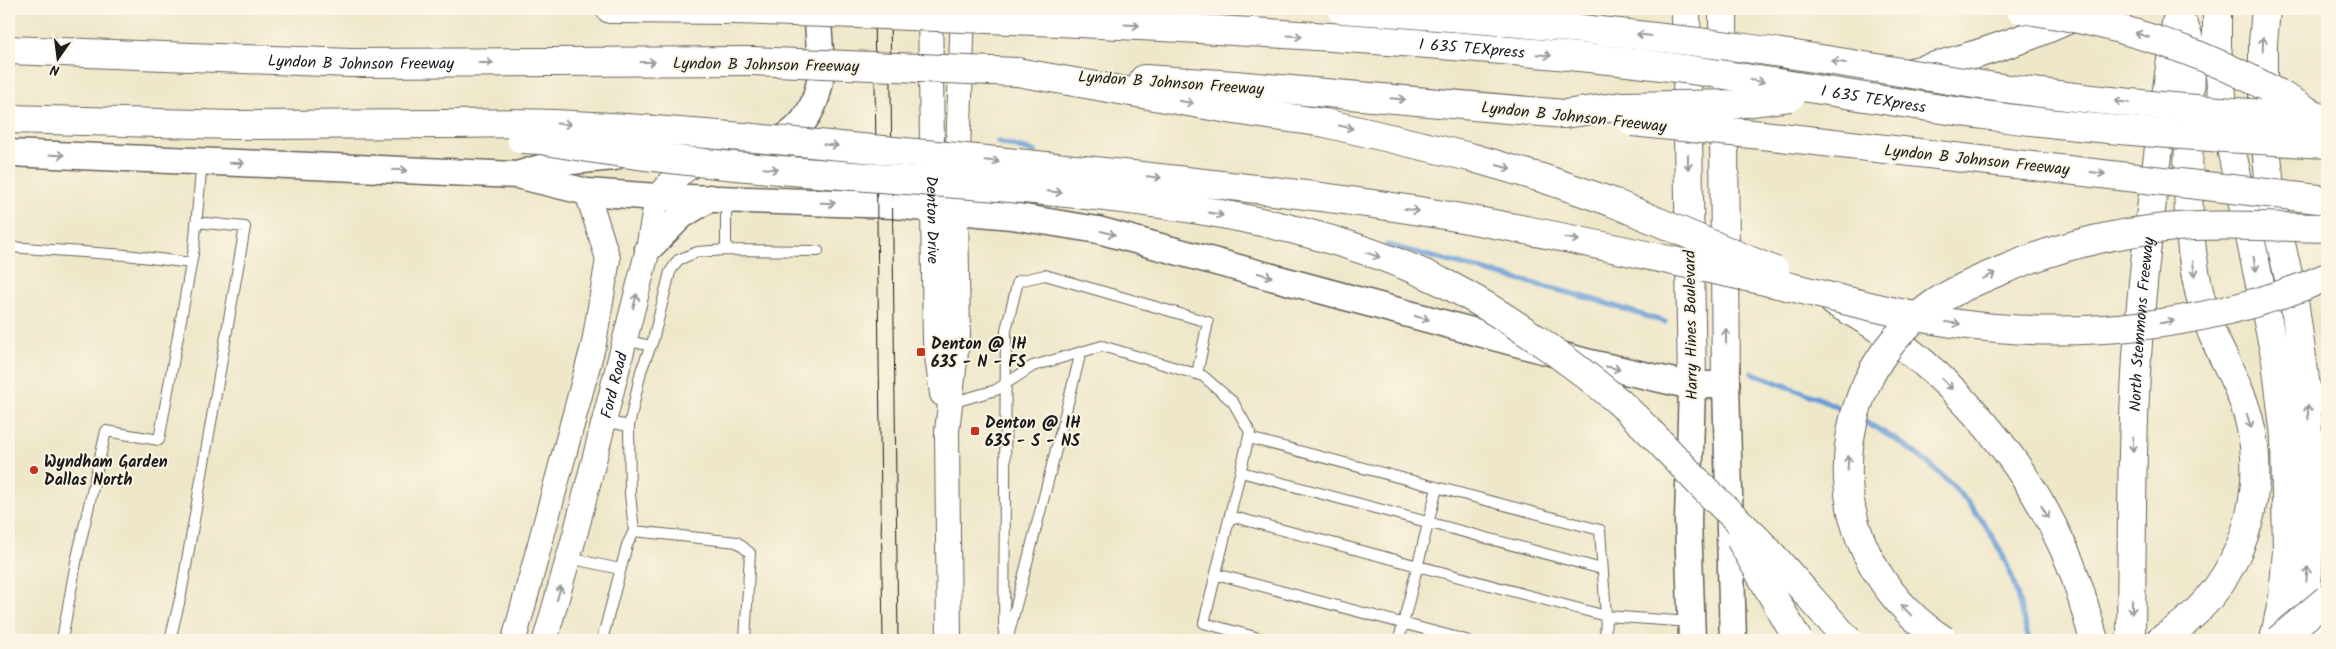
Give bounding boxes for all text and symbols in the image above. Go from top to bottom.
one-way arrow [1124,20,1140,29]
one-way arrow [2134,29,2150,39]
one-way arrow [1636,30,1652,40]
one-way arrow [1286,31,1302,40]
north arrow [32,32,82,82]
street label: I 635 TEXpress [1418,32,1526,66]
one-way arrow [2258,36,2268,52]
street label: Lyndon B Johnson Freeway [267,49,455,77]
one-way arrow [1536,50,1552,59]
street label: Lyndon B Johnson Freeway [673,51,860,80]
one-way arrow [640,57,656,67]
one-way arrow [1832,57,1848,67]
text: N [48,58,62,81]
one-way arrow [478,58,494,68]
street label: Lyndon B Johnson Freeway [1077,65,1265,102]
one-way arrow [1749,76,1765,86]
street label: I 635 TEXpress [1819,79,1928,121]
one-way arrow [1389,95,1405,104]
street label: Lyndon B Johnson Freeway [1480,95,1668,140]
one-way arrow [1178,97,1194,107]
one-way arrow [2114,97,2130,107]
one-way arrow [556,120,572,129]
one-way arrow [1338,123,1354,132]
street label: Lyndon B Johnson Freeway [1883,138,2071,183]
one-way arrow [822,140,838,150]
one-way arrow [49,151,65,160]
one-way arrow [1683,154,1693,170]
one-way arrow [984,156,1000,166]
one-way arrow [229,158,245,168]
one-way arrow [1495,163,1511,173]
one-way arrow [763,164,779,174]
one-way arrow [391,165,407,175]
one-way arrow [2090,168,2106,178]
one-way arrow [1146,173,1162,182]
street label: Denton Drive [919,176,945,264]
one-way arrow [1047,187,1063,197]
one-way arrow [820,198,836,208]
one-way arrow [1404,205,1420,215]
one-way arrow [1208,210,1224,219]
one-way arrow [1099,229,1115,238]
one-way arrow [1563,235,1579,245]
street label: North Stemmons Freeway [2123,235,2162,412]
street label: Harry Hines Boulevard [1678,249,1705,400]
one-way arrow [1365,251,1380,260]
one-way arrow [2251,255,2261,271]
one-way arrow [2189,260,2199,276]
one-way arrow [1981,270,1996,280]
one-way arrow [1256,271,1272,281]
one-way arrow [630,293,640,309]
one-way arrow [1413,313,1429,323]
one-way arrow [2158,317,2174,327]
one-way arrow [1944,318,1960,328]
one-way arrow [1721,328,1731,344]
place label: Denton @ IH 635 - N - FS [931,332,1027,375]
marker: Denton @ IH 635 - N - FS [915,346,927,358]
street label: Ford Road [594,349,635,421]
one-way arrow [1604,364,1620,373]
one-way arrow [1940,378,1953,390]
one-way arrow [2303,404,2312,420]
place label: Denton @ IH 635 - S - NS [985,411,1081,454]
one-way arrow [2244,413,2254,429]
marker: Denton @ IH 635 - S - NS [969,425,981,437]
one-way arrow [2128,436,2138,452]
place label: Wyndham Garden Dallas North [44,450,168,493]
one-way arrow [1843,455,1852,471]
marker: Wyndham Garden Dallas North [28,464,40,476]
one-way arrow [2040,505,2050,520]
one-way arrow [2303,567,2312,583]
one-way arrow [554,586,564,602]
one-way arrow [2127,598,2137,614]
one-way arrow [1900,604,1912,616]

